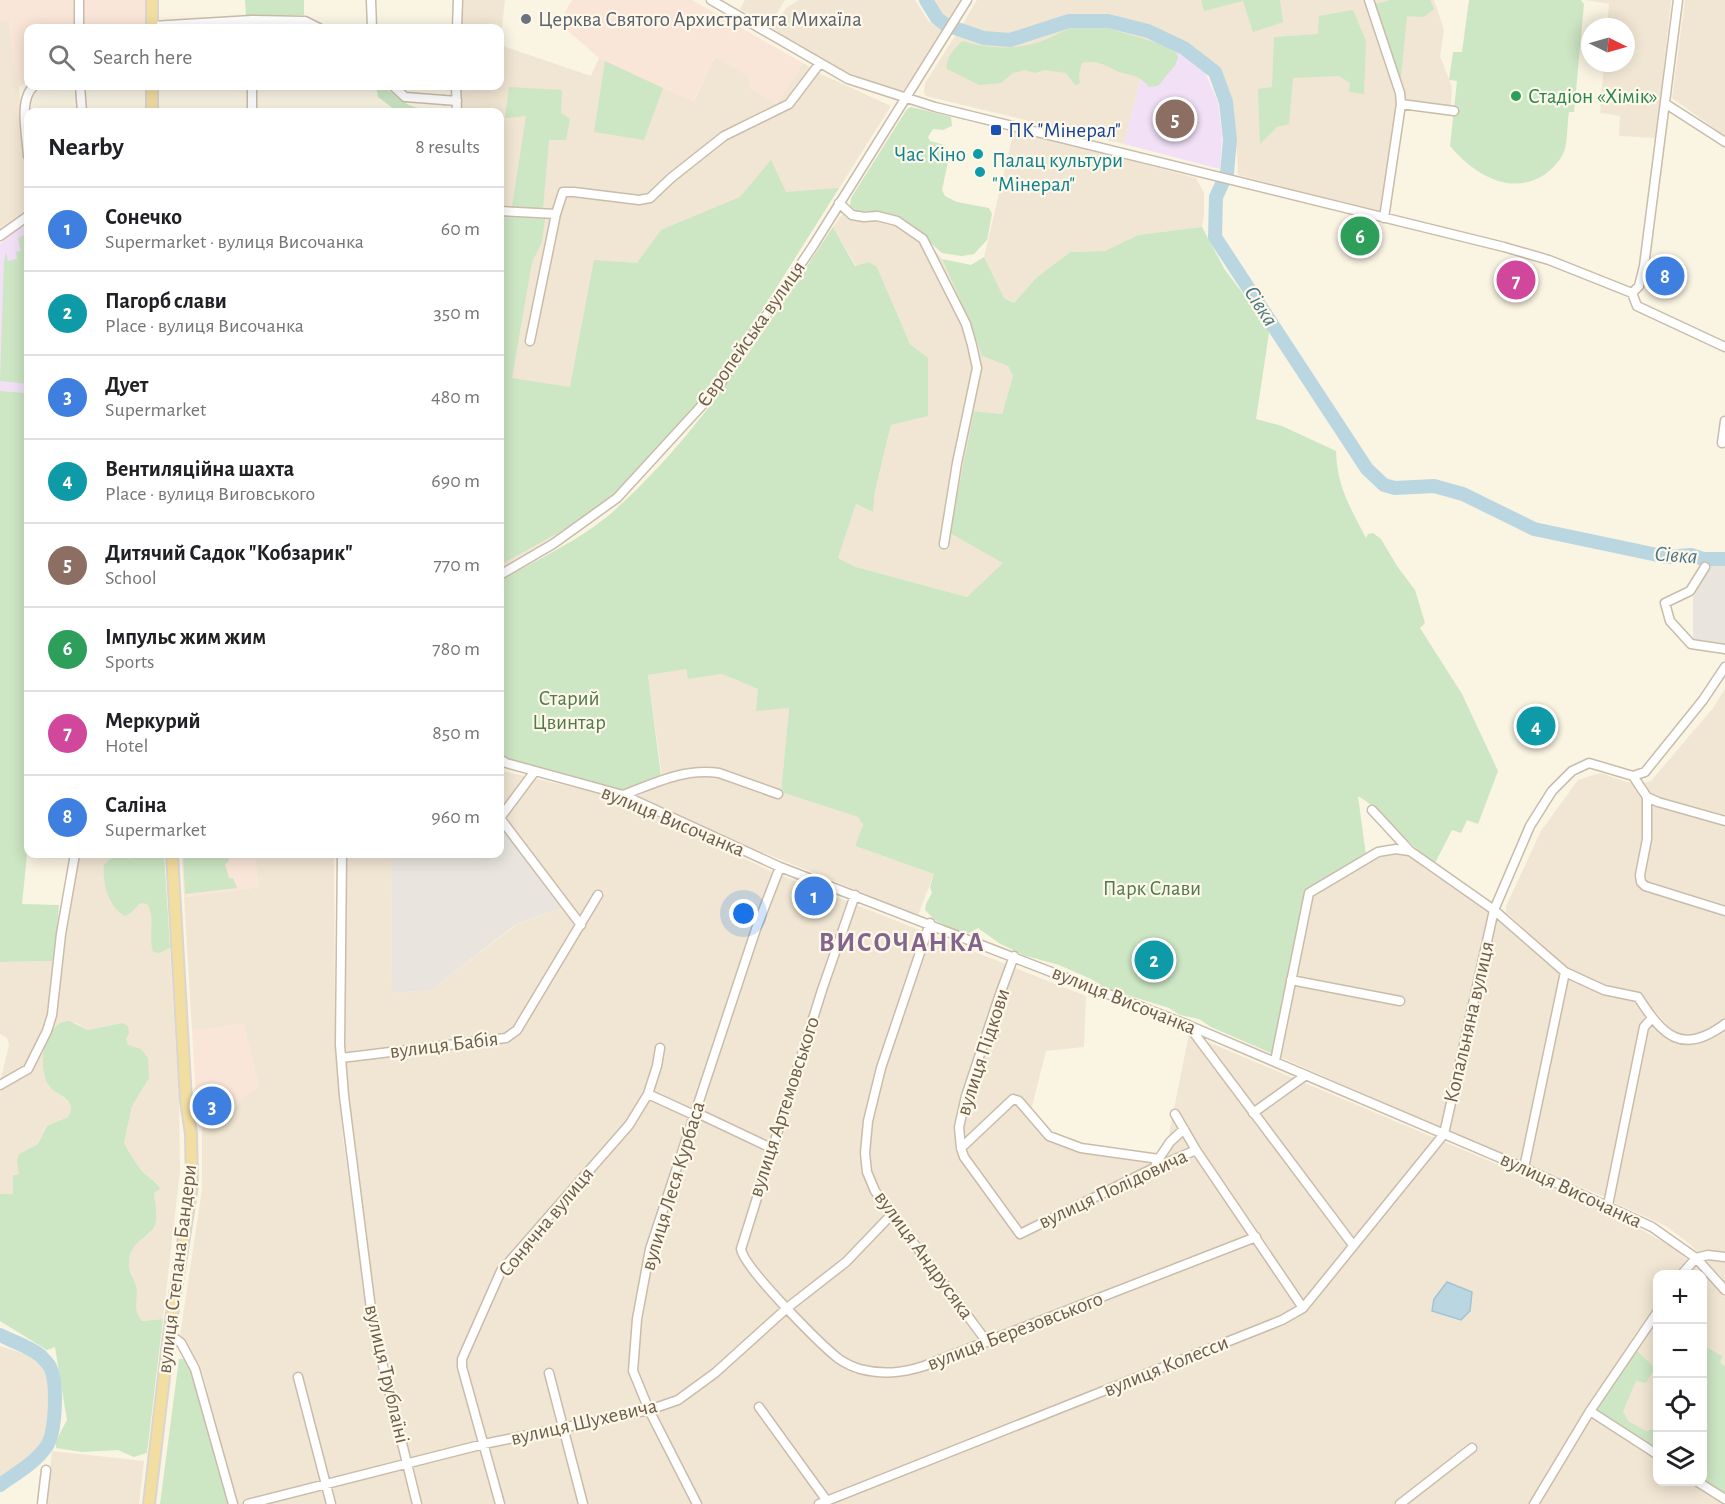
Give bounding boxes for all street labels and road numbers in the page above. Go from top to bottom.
street label: Європейська вулиця [693,257,809,411]
street label: вулиця Височанка [598,781,748,861]
street label: Копальняна вулиця [1440,939,1498,1105]
street label: вулиця Височанка [1049,962,1199,1039]
street label: вулиця Підкови [953,986,1013,1118]
street label: вулиця Артемовського [745,1014,823,1200]
street label: вулиця Бабія [388,1028,500,1062]
street label: вулиця Леся Курбаса [637,1099,709,1273]
street label: вулиця Полідовича [1035,1145,1191,1233]
street label: вулиця Височанка [1497,1148,1645,1232]
street label: вулиця Степана Бандери [154,1163,200,1375]
street label: Сонячна вулиця [494,1163,598,1281]
street label: вулиця Андрусяка [871,1187,978,1323]
street label: вулиця Березовського [924,1288,1106,1374]
street label: вулиця Трублаїні [361,1303,413,1445]
street label: вулиця Колесси [1101,1331,1231,1401]
street label: вулиця Шухевича [509,1395,660,1449]

